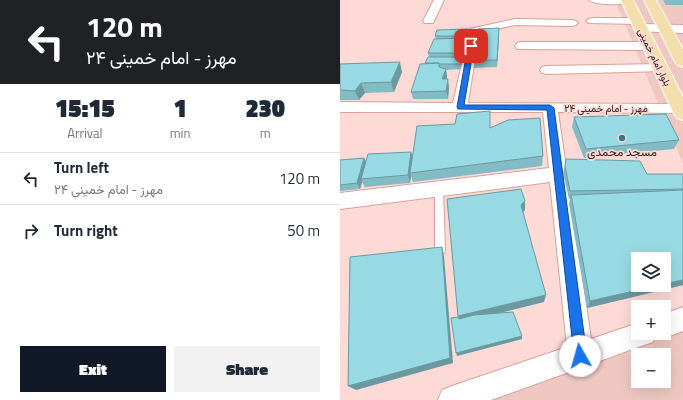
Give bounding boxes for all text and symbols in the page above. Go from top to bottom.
text: 120 m [86,5,163,48]
icon: left [20,16,72,68]
street label: بلوار امام خمینی [634,26,675,89]
pin [454,29,488,63]
icon: arrive [460,35,482,57]
text: مهرز - امام خمینی ۲۴ [86,44,237,71]
text: 15:15 [55,90,115,126]
text: 1 [173,90,187,126]
text: 230 [245,90,285,126]
street label: مهرز - امام خمینی ۲۴ [564,101,648,116]
text: Arrival [67,123,102,143]
text: min [170,123,190,143]
text: m [260,123,271,143]
marker: مسجد محمدی [617,133,627,143]
place label: مسجد محمدی [587,142,657,161]
text: Turn left [54,156,109,179]
text: 120 m [279,167,320,190]
icon: left [20,168,42,190]
text: مهرز - امام خمینی ۲۴ [54,179,163,199]
text: Turn right [54,219,118,242]
text: 50 m [287,219,320,242]
icon: right [20,220,42,242]
map controls [631,252,671,388]
button: layers [631,252,671,292]
button: + [631,300,671,340]
position arrow [559,335,601,377]
button: Exit [20,346,166,392]
button: Share [174,346,320,392]
button: − [631,348,671,388]

